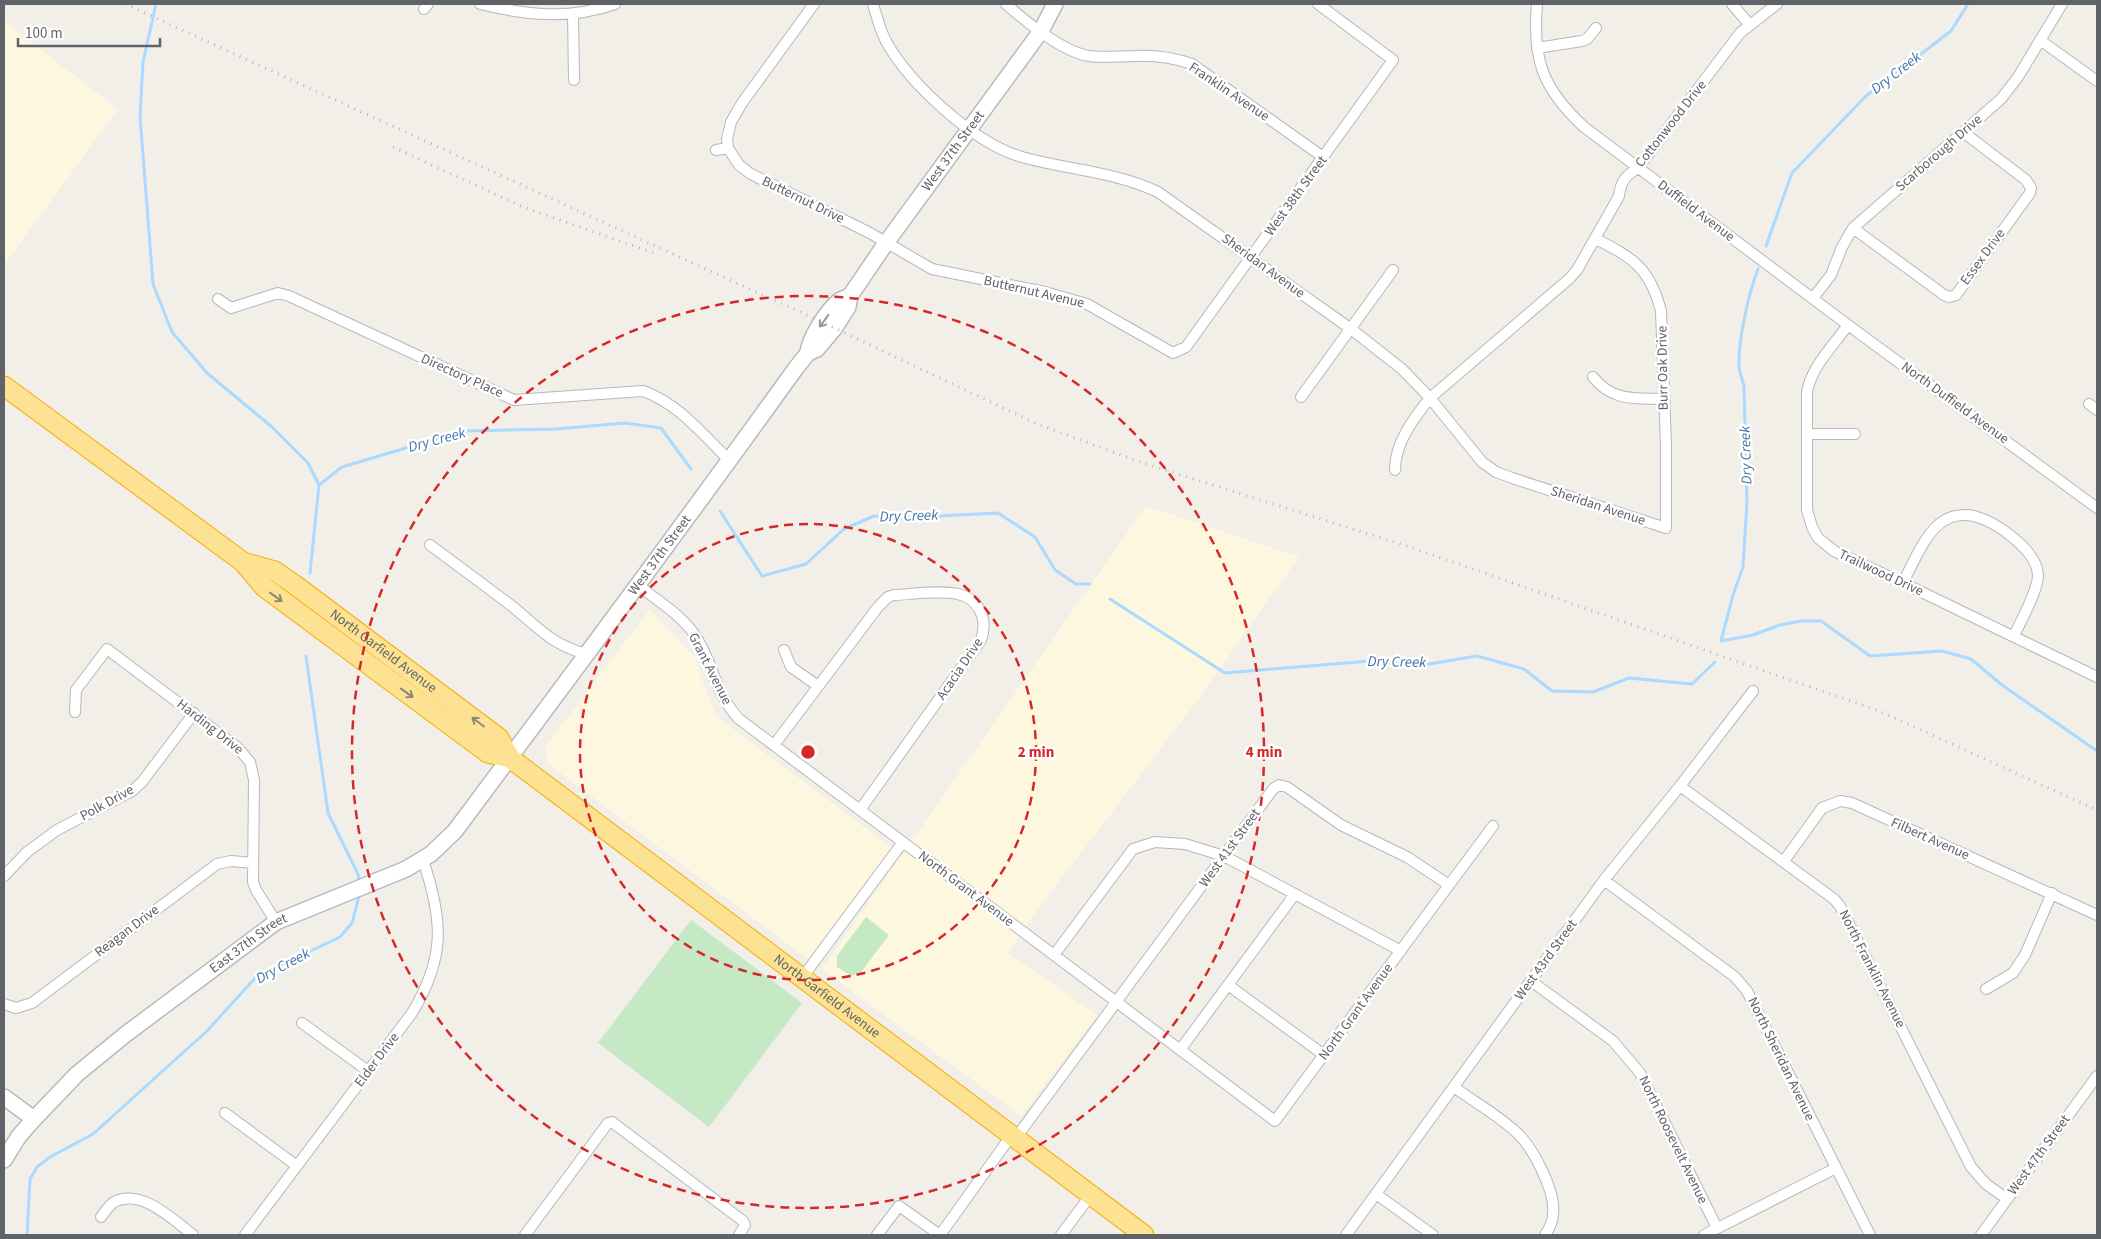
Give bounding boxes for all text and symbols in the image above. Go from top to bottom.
scale bar [18,15,160,47]
text: 100 m [25,23,63,44]
water label: Dry Creek [1866,46,1926,99]
street label: Franklin Avenue [1185,58,1273,126]
street label: Cottonwood Drive [1631,76,1711,172]
street label: West 37th Street [917,106,990,195]
street label: Scarborough Drive [1891,110,1987,196]
street label: West 38th Street [1260,151,1332,240]
street label: Butternut Drive [758,171,848,229]
street label: Duffield Avenue [1653,175,1739,247]
street label: Essex Drive [1956,225,2010,289]
street label: Sheridan Avenue [1217,229,1309,303]
street label: Butternut Avenue [982,271,1086,313]
one-way arrow [818,314,829,327]
street label: Burr Oak Drive [1652,325,1674,411]
street label: Directory Place [418,349,506,403]
street label: North Duffield Avenue [1897,357,2013,449]
water label: Dry Creek [406,422,469,458]
water label: Dry Creek [1734,424,1758,485]
street label: Sheridan Avenue [1548,481,1648,531]
water label: Dry Creek [879,504,940,528]
street label: West 37th Street [624,511,696,600]
street label: Trailwood Drive [1835,545,1927,601]
one-way arrow [269,591,283,602]
street label: North Garfield Avenue [326,604,441,698]
street label: Grant Avenue [683,629,737,709]
street label: Acacia Drive [932,634,988,704]
water label: Dry Creek [1368,651,1427,673]
one-way arrow [400,688,413,699]
street label: Harding Drive [172,694,248,760]
one-way arrow [472,717,485,728]
text: 2 min [1018,742,1054,763]
text: 4 min [1246,742,1282,763]
centre of rings [799,743,817,761]
street label: Polk Drive [76,780,138,826]
street label: West 41st Street [1195,804,1266,892]
street label: Filbert Avenue [1887,813,1973,865]
street label: North Grant Avenue [914,846,1018,932]
street label: Reagan Drive [91,900,164,962]
street label: North Franklin Avenue [1834,907,1910,1032]
street label: East 37th Street [205,908,290,978]
street label: West 43rd Street [1510,915,1582,1004]
water label: Dry Creek [252,943,315,989]
street label: North Garfield Avenue [769,950,884,1043]
street label: North Grant Avenue [1314,959,1398,1064]
street label: North Sheridan Avenue [1742,994,1820,1124]
street label: Elder Drive [350,1029,404,1091]
street label: North Roosevelt Avenue [1633,1073,1713,1207]
street label: West 47th Street [2003,1110,2075,1199]

